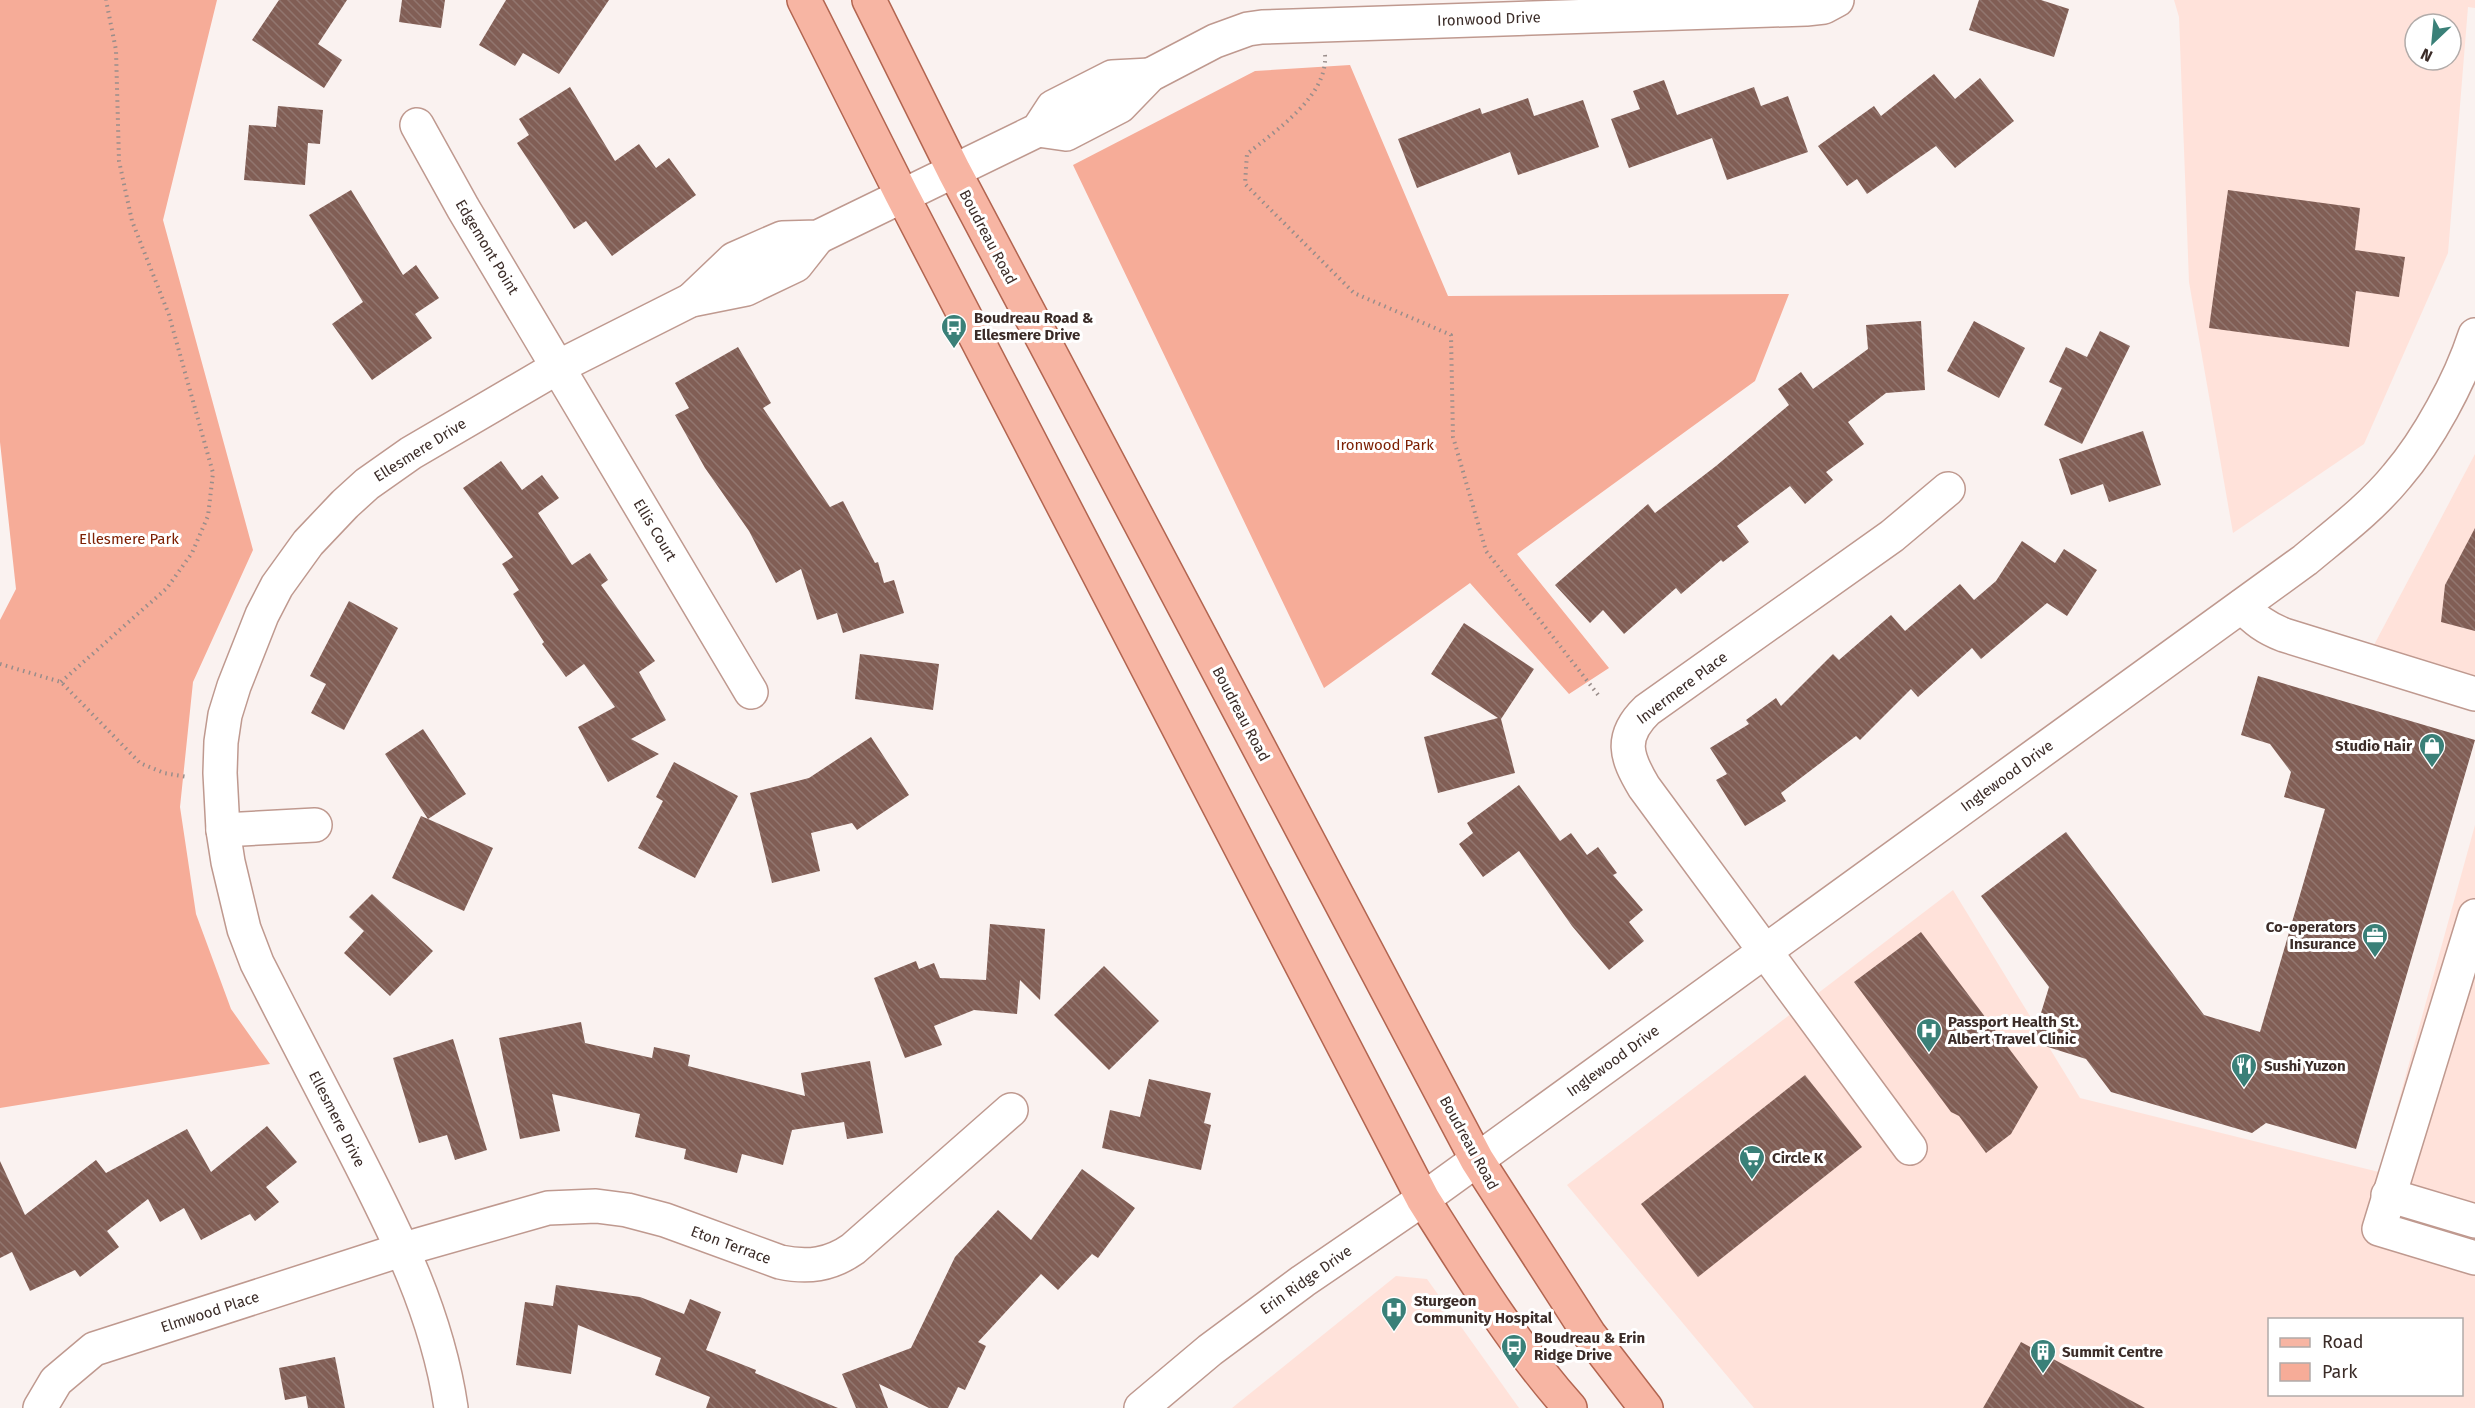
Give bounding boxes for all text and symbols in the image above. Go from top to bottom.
street label: Ironwood Drive [1437,8,1541,30]
north arrow [2403,12,2463,72]
text: N [2418,44,2436,66]
street label: Boudreau Road [956,187,1020,287]
street label: Edgemont Point [452,196,523,298]
place label: Boudreau Road & Ellesmere Drive [974,309,1094,344]
bus stop icon: Boudreau Road & Ellesmere Drive [939,312,969,350]
street label: Ellesmere Drive [370,414,470,486]
park label: Ironwood Park [1336,436,1434,454]
street label: Ellis Court [630,496,681,565]
park label: Ellesmere Park [79,530,179,548]
street label: Invermere Place [1633,648,1731,728]
street label: Boudreau Road [1209,664,1273,764]
shop icon: Studio Hair [2417,731,2447,769]
street label: Inglewood Drive [1957,736,2057,816]
place label: Studio Hair [2335,737,2413,755]
place label: Co-operators Insurance [2266,918,2356,953]
office icon: Co-operators Insurance [2360,921,2390,959]
place label: Passport Health St. Albert Travel Clinic [1947,1013,2079,1048]
hospital icon: Passport Health St. Albert Travel Clinic [1914,1016,1944,1054]
street label: Inglewood Drive [1563,1021,1663,1101]
restaurant icon: Sushi Yuzon [2229,1051,2259,1089]
place label: Sushi Yuzon [2264,1057,2346,1075]
street label: Ellesmere Drive [305,1068,369,1170]
street label: Boudreau Road [1436,1093,1502,1193]
supermarket icon: Circle K [1737,1143,1767,1181]
place label: Circle K [1772,1149,1824,1167]
street label: Eton Terrace [688,1222,774,1268]
street label: Erin Ridge Drive [1257,1242,1355,1318]
street label: Elmwood Place [158,1288,262,1336]
place label: Sturgeon Community Hospital [1414,1292,1553,1327]
hospital icon: Sturgeon Community Hospital [1379,1295,1409,1333]
legend [2268,1318,2463,1396]
place label: Boudreau & Erin Ridge Drive [1534,1329,1645,1364]
text: Road [2322,1331,2364,1353]
bus stop icon: Boudreau & Erin Ridge Drive [1499,1332,1529,1370]
building icon: Summit Centre [2028,1337,2058,1375]
place label: Summit Centre [2062,1343,2163,1361]
text: Park [2322,1361,2358,1383]

